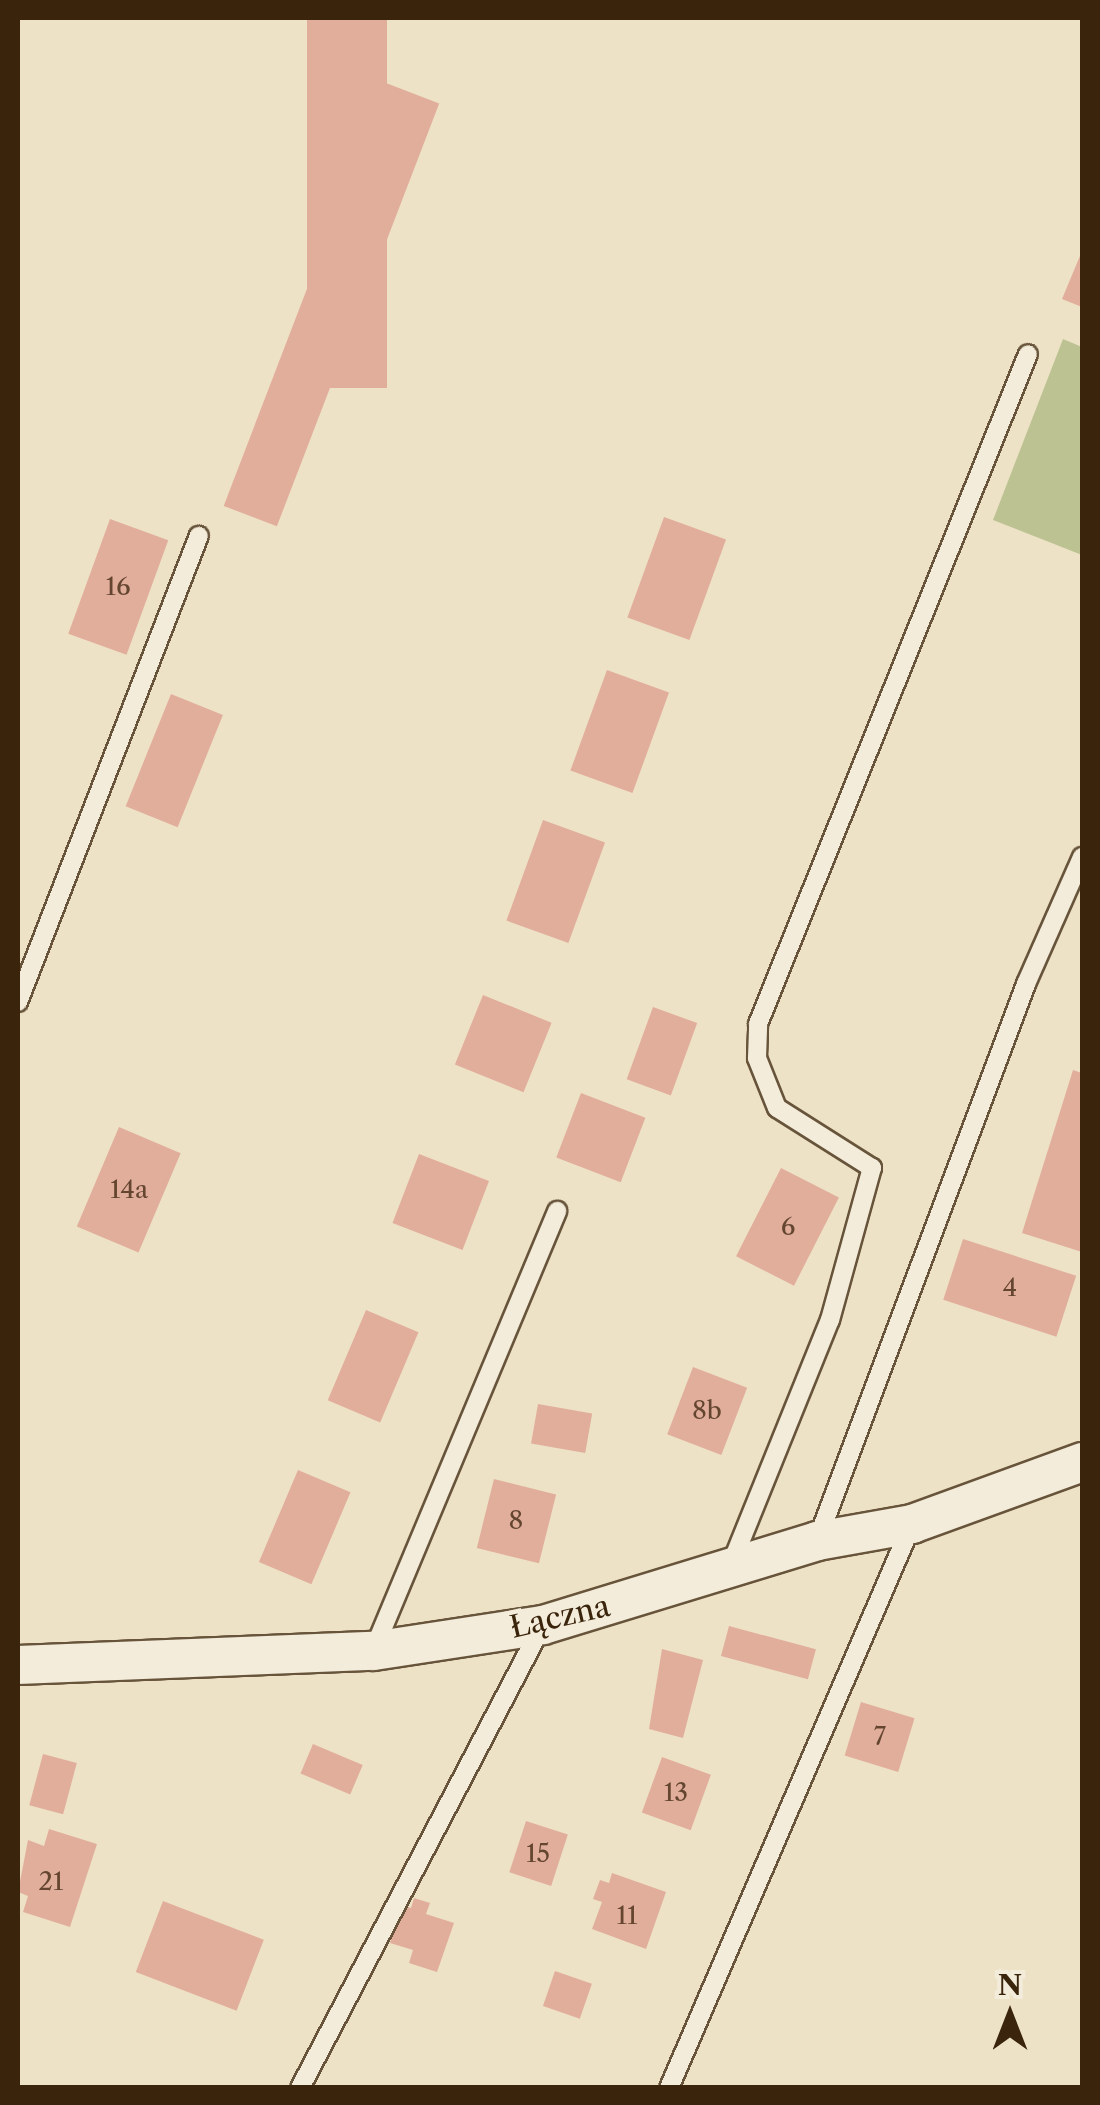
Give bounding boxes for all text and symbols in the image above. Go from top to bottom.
house number: 16 [105,572,131,602]
house number: 14a [110,1175,148,1205]
house number: 6 [781,1212,795,1242]
house number: 4 [1003,1273,1017,1303]
house number: 8b [692,1396,722,1426]
house number: 8 [509,1506,523,1536]
street label: Łączna [507,1588,613,1646]
house number: 7 [874,1722,886,1752]
house number: 13 [664,1778,688,1808]
house number: 15 [526,1839,550,1869]
house number: 21 [39,1867,63,1897]
house number: 11 [616,1901,638,1931]
north arrow [960,1965,1060,2065]
text: N [998,1968,1022,2002]

